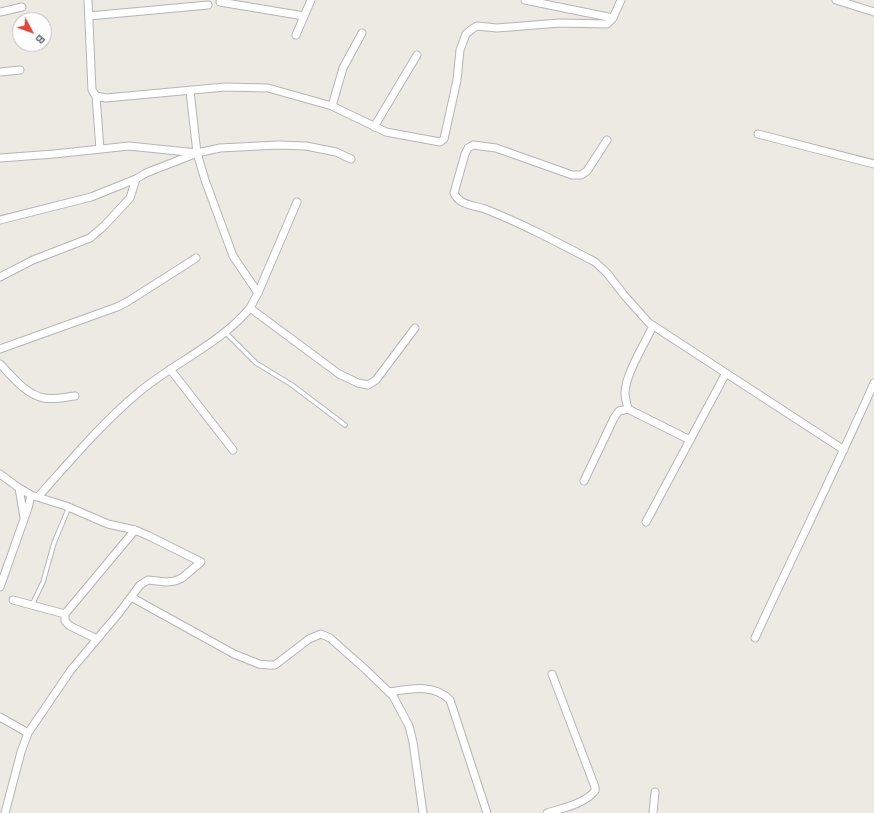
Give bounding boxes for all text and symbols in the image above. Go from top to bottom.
north arrow [12,12,52,52]
text: B [33,32,48,47]

